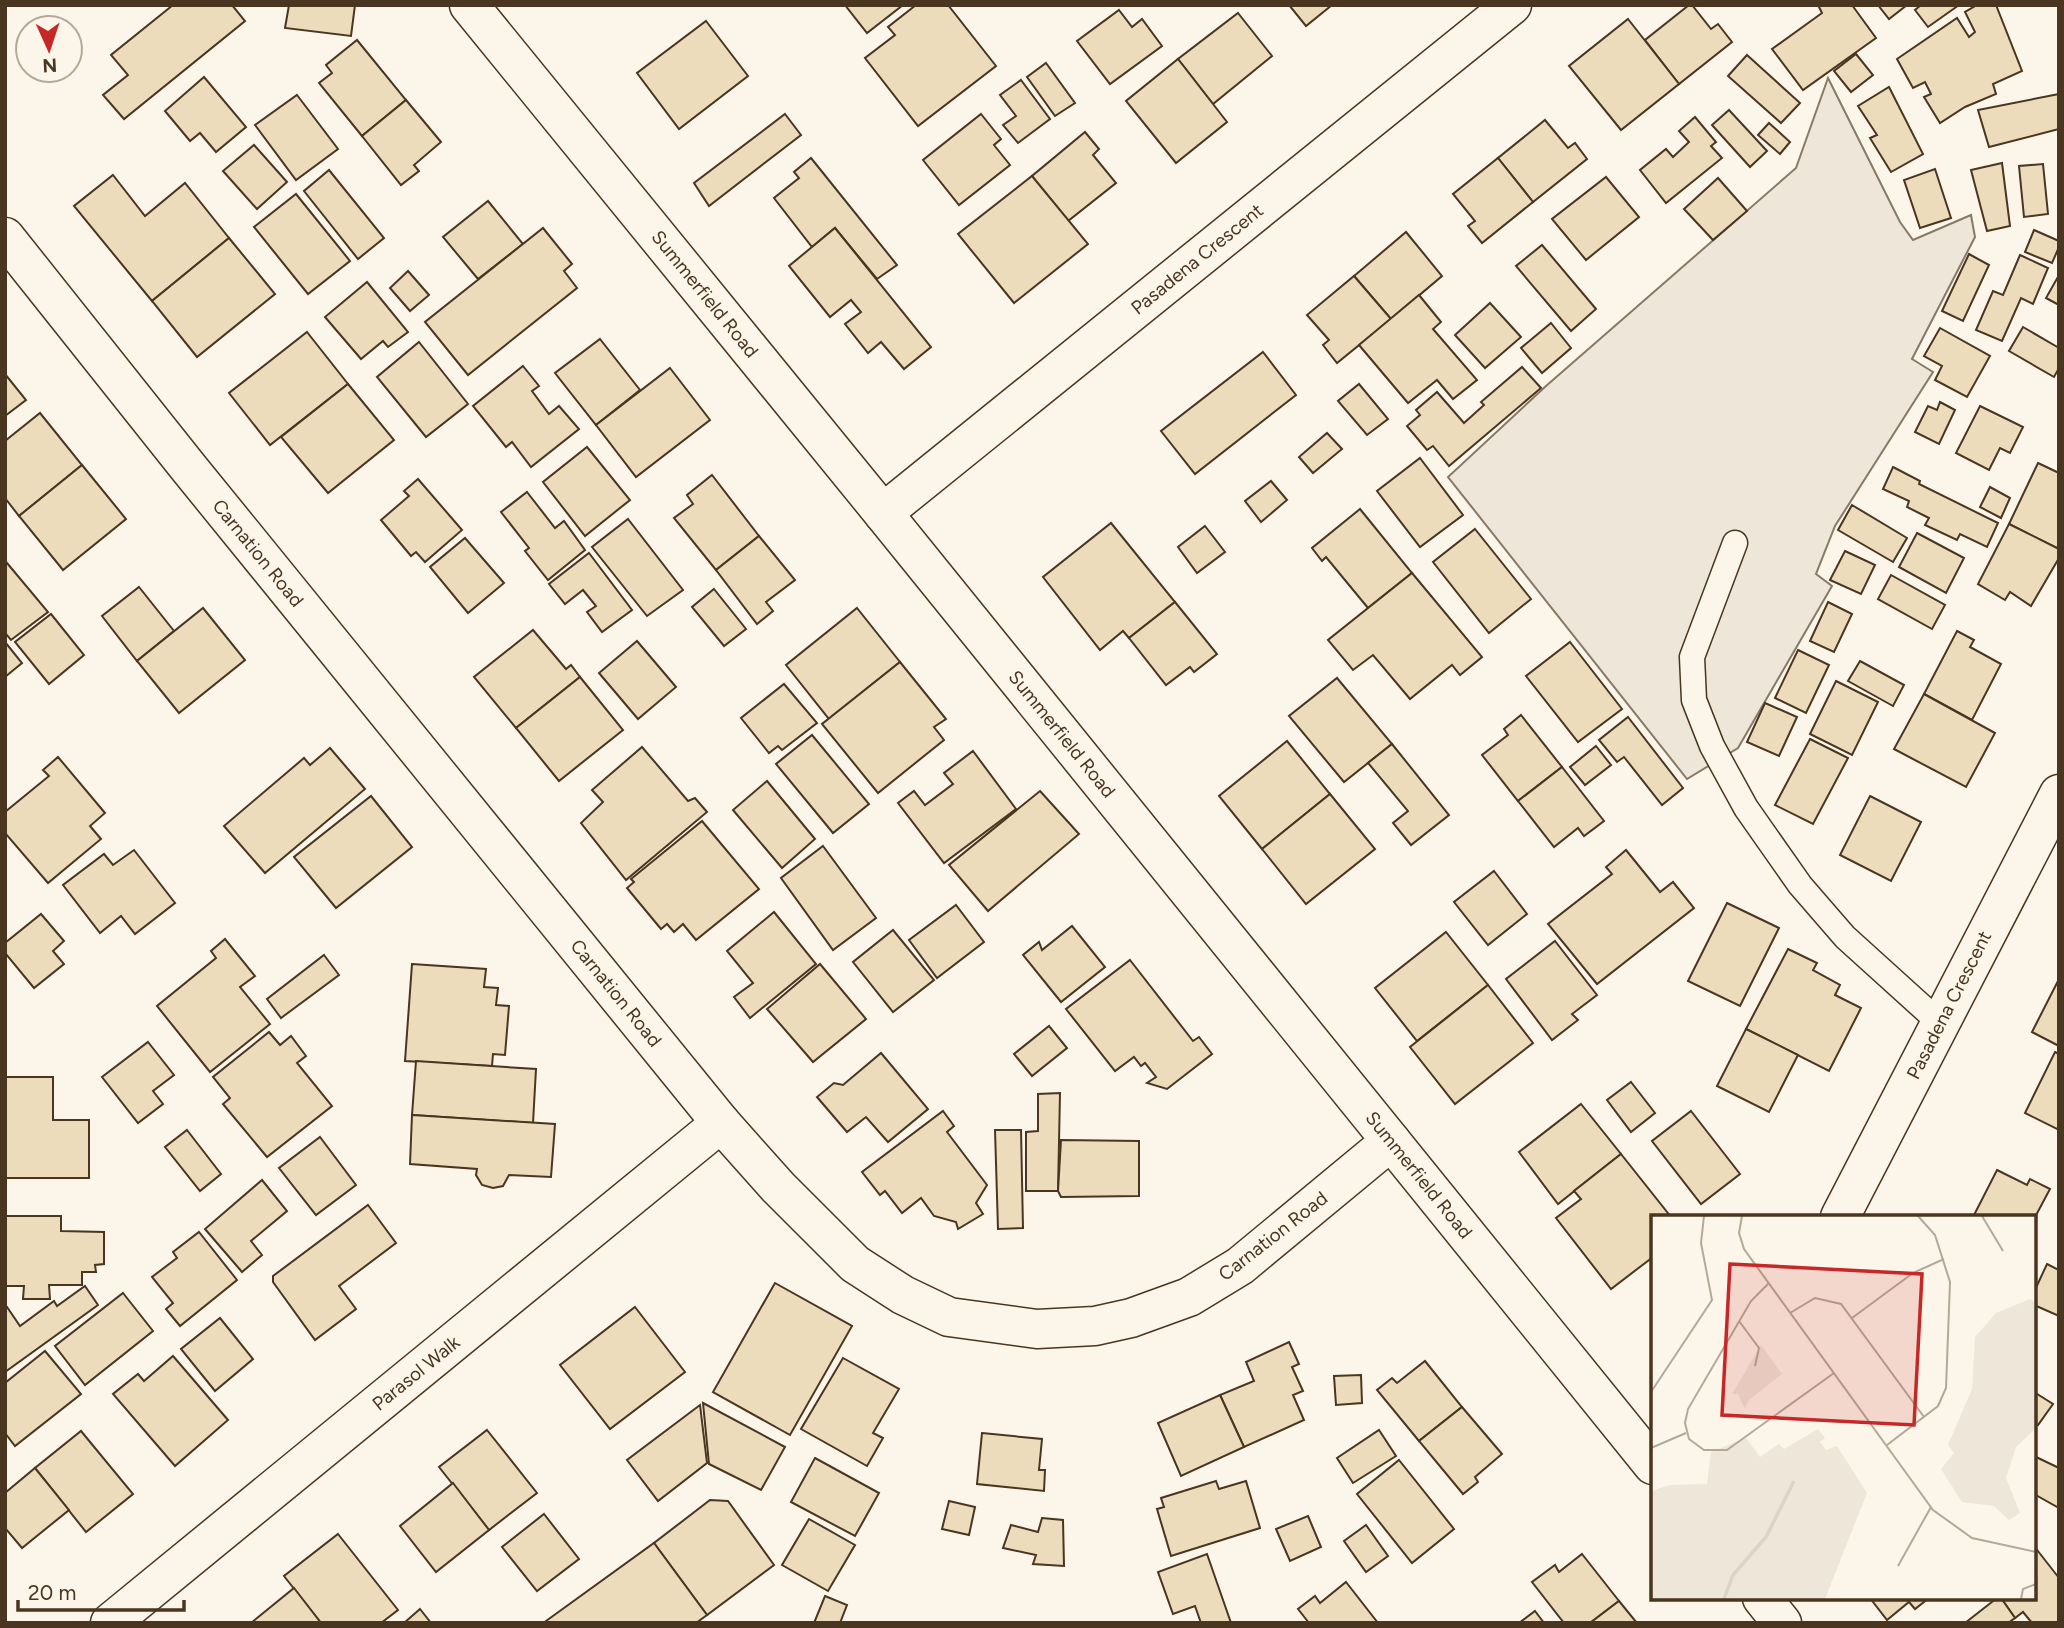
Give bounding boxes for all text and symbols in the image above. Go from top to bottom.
north arrow [14,14,84,84]
text: N [42,54,58,77]
street label: Pasadena Crescent [1126,199,1268,319]
street label: Summerfield Road [647,226,763,362]
street label: Carnation Road [208,495,308,611]
street label: Summerfield Road [1004,666,1120,802]
street label: Pasadena Crescent [1902,927,1996,1083]
street label: Carnation Road [566,935,666,1051]
street label: Summerfield Road [1361,1107,1477,1243]
street label: Carnation Road [1214,1186,1332,1286]
inset map [1651,1215,2036,1600]
street label: Parasol Walk [368,1330,465,1415]
scale bar [18,1568,184,1612]
text: 20 m [28,1580,76,1605]

